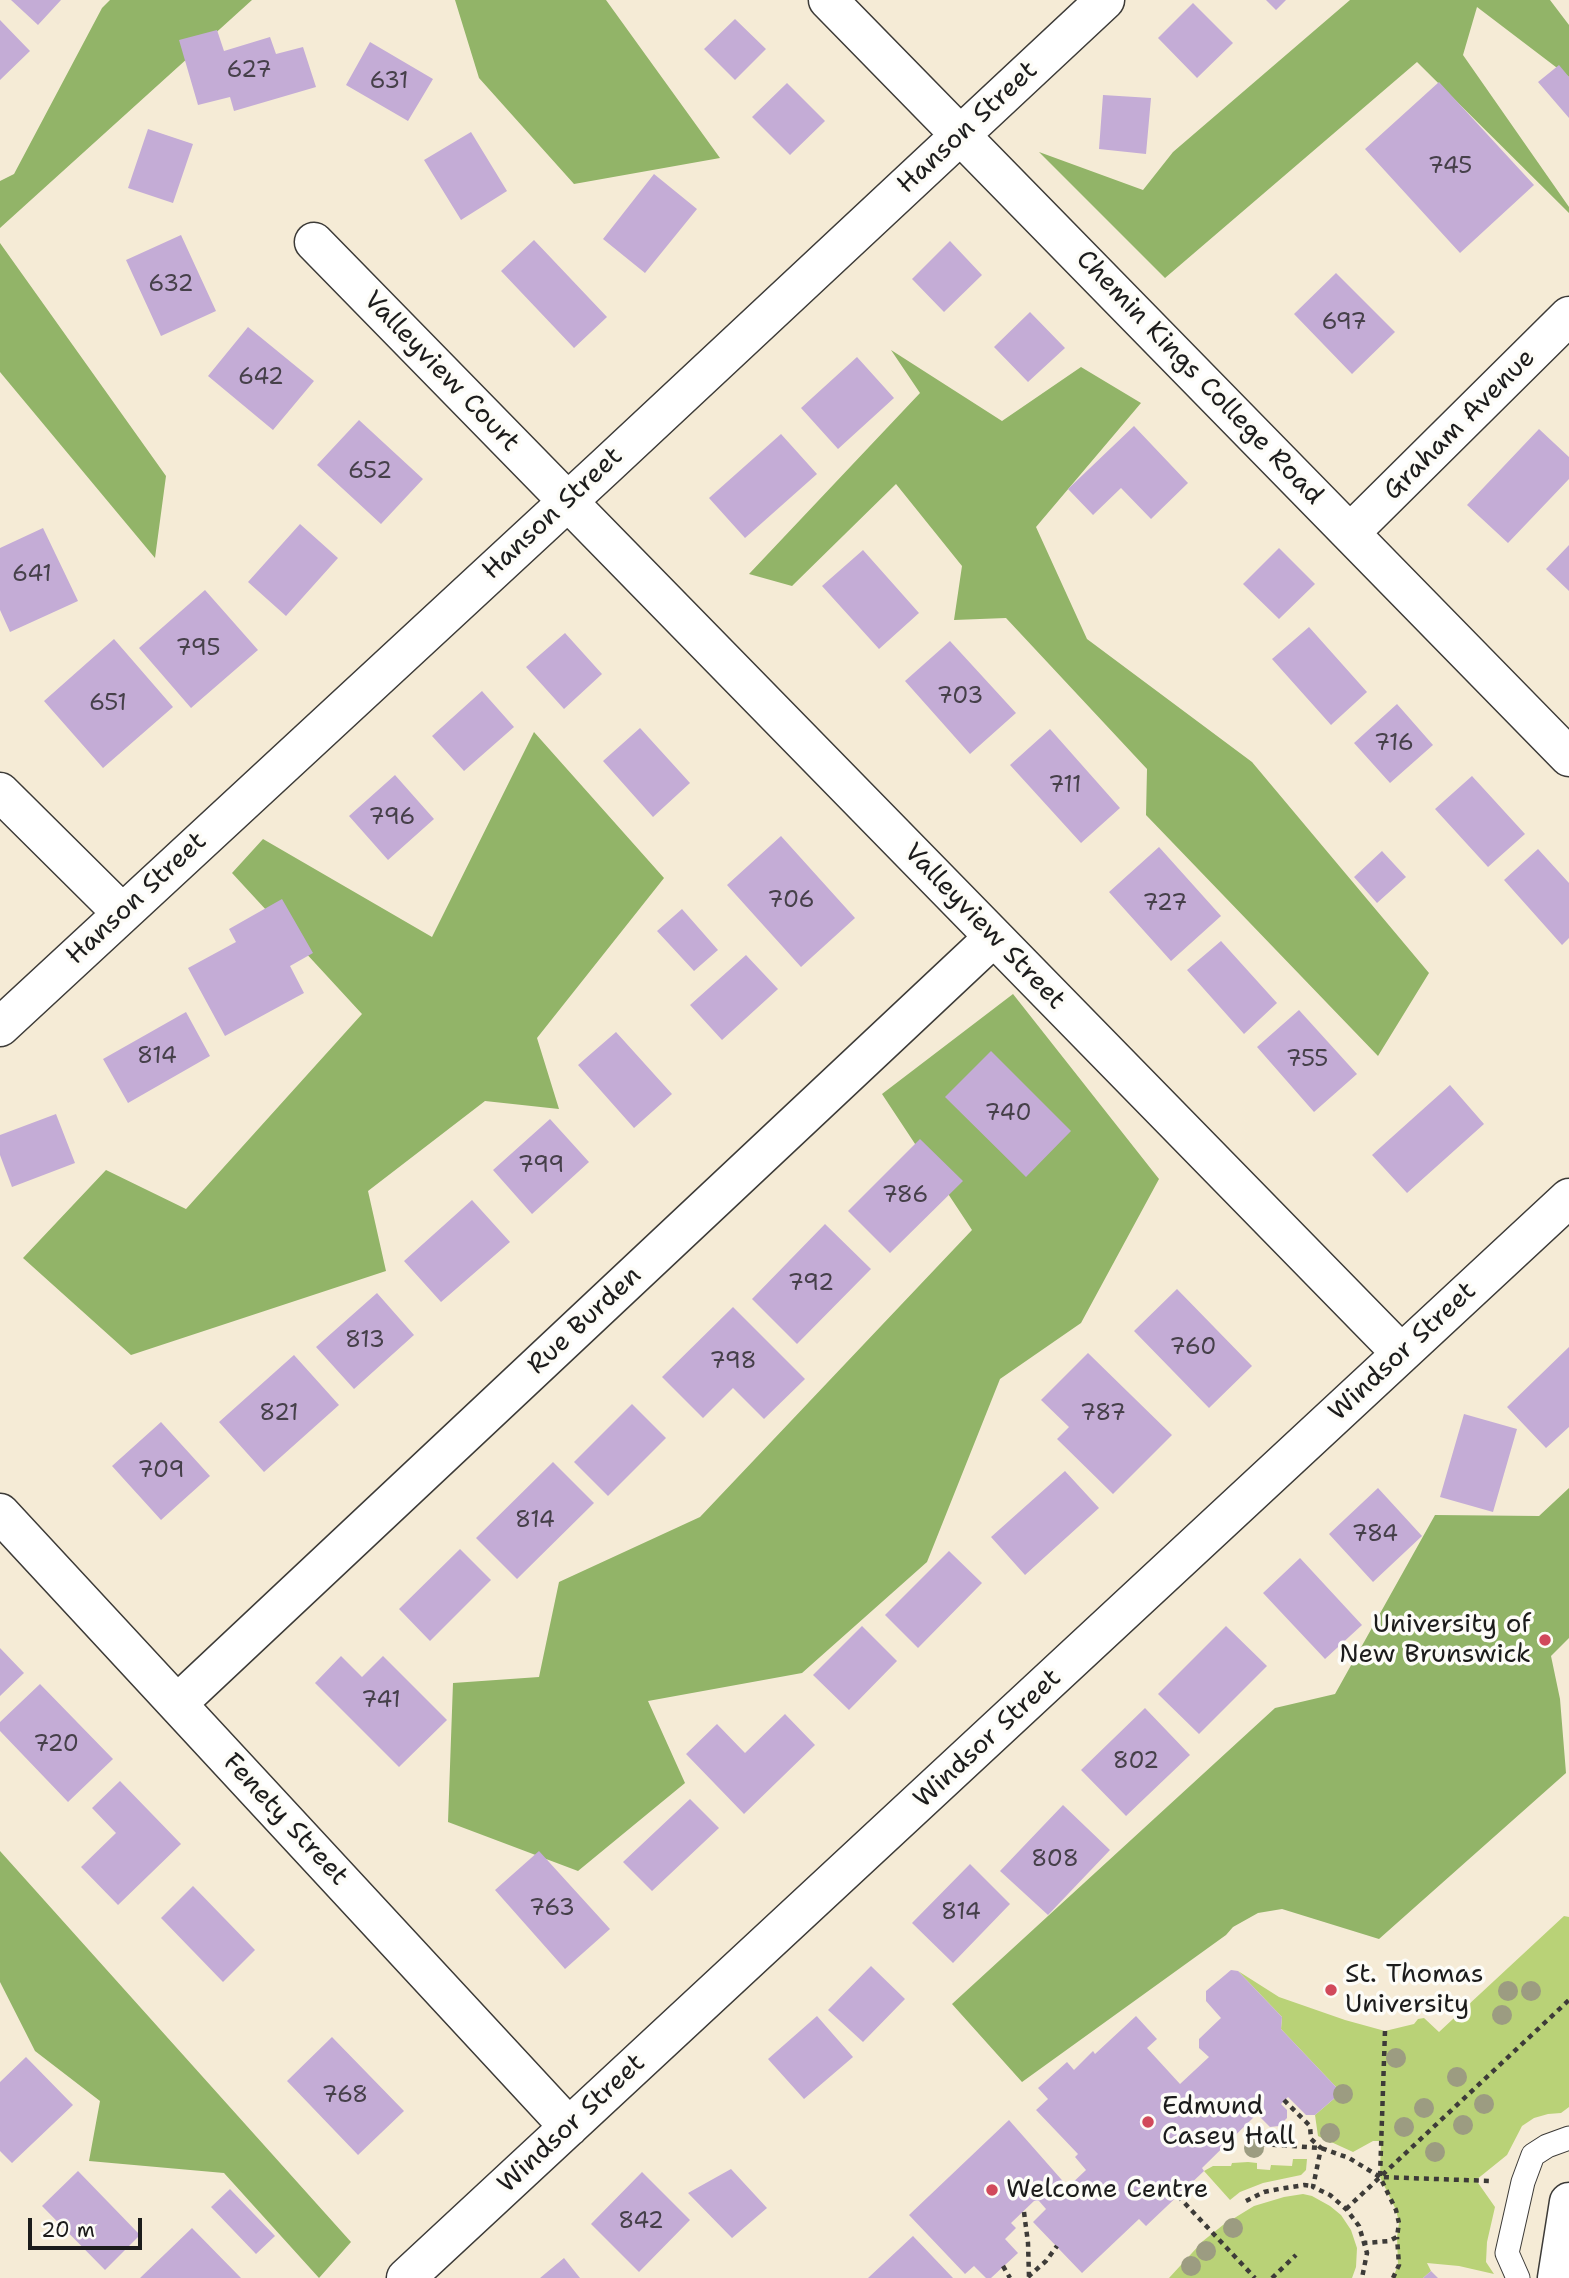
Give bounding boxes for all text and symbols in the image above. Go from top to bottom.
street label: Hanson Street [892,55,1044,201]
house number: 627 [226,57,272,85]
house number: 631 [369,68,409,96]
house number: 745 [1428,153,1472,181]
street label: Chemin Kings College Road [1069,244,1329,512]
house number: 632 [148,271,194,299]
street label: Valleyview Court [356,285,526,459]
house number: 697 [1321,309,1367,337]
street label: Graham Avenue [1378,343,1542,507]
house number: 642 [238,364,284,392]
street label: Hanson Street [477,441,629,587]
house number: 652 [348,458,392,486]
house number: 641 [12,561,52,589]
house number: 795 [175,635,221,663]
house number: 703 [937,683,983,711]
house number: 651 [89,690,127,718]
house number: 716 [1374,730,1414,758]
house number: 711 [1048,772,1082,800]
house number: 796 [369,804,415,832]
street label: Hanson Street [61,826,213,972]
street label: Valleyview Street [897,837,1071,1017]
house number: 706 [767,887,815,915]
house number: 727 [1143,890,1187,918]
house number: 814 [137,1043,177,1071]
house number: 755 [1286,1046,1328,1074]
house number: 740 [984,1100,1032,1128]
house number: 799 [518,1152,564,1180]
house number: 786 [882,1182,928,1210]
street label: Rue Burden [522,1261,648,1381]
house number: 792 [788,1270,834,1298]
street label: Windsor Street [1323,1276,1483,1428]
house number: 813 [345,1327,385,1355]
house number: 760 [1170,1334,1216,1362]
house number: 798 [709,1348,757,1376]
house number: 821 [259,1400,299,1428]
house number: 787 [1080,1400,1126,1428]
house number: 709 [137,1457,185,1485]
house number: 814 [515,1507,555,1535]
house number: 784 [1352,1521,1398,1549]
place label: University of New Brunswick [1339,1609,1531,1670]
marker: University of New Brunswick [1537,1632,1553,1648]
street label: Windsor Street [908,1663,1068,1815]
house number: 741 [361,1687,401,1715]
house number: 720 [33,1731,79,1759]
street label: Fenety Street [216,1747,354,1893]
house number: 802 [1113,1748,1159,1776]
house number: 808 [1031,1846,1079,1874]
house number: 763 [529,1895,575,1923]
house number: 814 [941,1899,981,1927]
place label: St. Thomas University [1345,1959,1484,2021]
marker: St. Thomas University [1323,1982,1339,1998]
street label: Windsor Street [492,2048,652,2200]
house number: 768 [322,2082,368,2110]
place label: Edmund Casey Hall [1162,2091,1295,2152]
marker: Edmund Casey Hall [1140,2114,1156,2130]
place label: Welcome Centre [1006,2174,1208,2206]
marker: Welcome Centre [984,2182,1000,2198]
scale bar [32,2204,145,2248]
house number: 842 [618,2208,664,2236]
text: 20 m [41,2216,95,2244]

